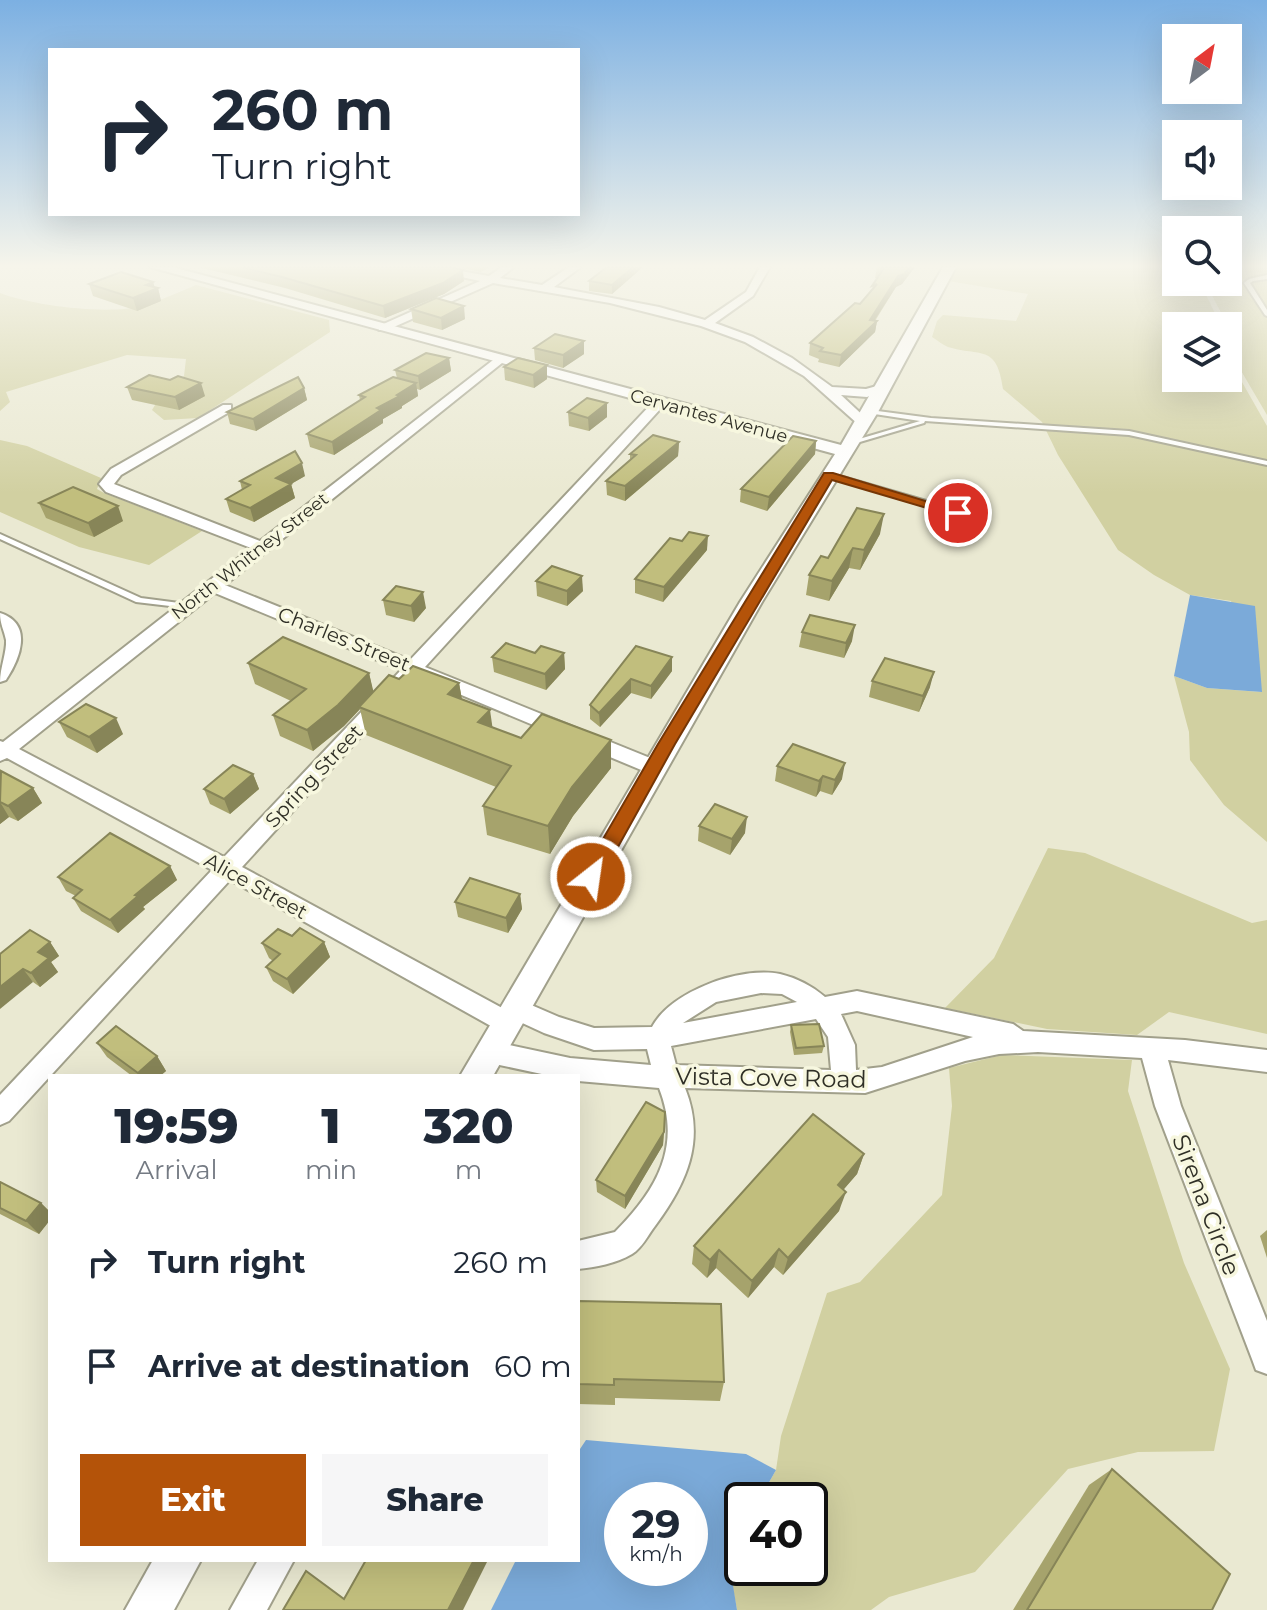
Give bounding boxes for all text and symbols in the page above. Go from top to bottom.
north arrow [1162,24,1242,104]
map controls [1162,24,1242,392]
text: 260 m [212,76,393,144]
icon: right [80,80,184,184]
button: sound [1162,120,1242,200]
text: Turn right [212,144,392,188]
button: search [1162,216,1242,296]
button: layers [1162,312,1242,392]
street label: Cervantes Avenue [628,384,790,448]
pin [924,479,992,547]
street label: North Whitney Street [167,488,333,624]
icon: arrive [936,491,980,535]
street label: Charles Street [274,602,414,676]
street label: Spring Street [260,720,368,832]
position arrow [549,835,633,919]
street label: Alice Street [200,848,312,924]
street label: Vista Cove Road [675,1061,867,1094]
text: 19:59 [114,1097,239,1155]
text: 1 [321,1097,341,1155]
text: 320 [423,1097,514,1155]
street label: Sirena Circle [1166,1130,1247,1279]
text: Arrival [135,1154,217,1186]
text: min [305,1154,357,1186]
text: m [455,1154,482,1186]
icon: right [80,1240,124,1284]
text: Turn right [148,1244,305,1281]
text: 260 m [453,1244,548,1281]
icon: arrive [80,1344,124,1388]
text: Arrive at destination [148,1348,470,1385]
text: 60 m [494,1348,572,1385]
button: Exit [80,1454,306,1546]
button: Share [322,1454,548,1546]
speed limit sign: 40 [724,1482,828,1586]
text: 29 [631,1499,681,1548]
text: km/h [629,1542,683,1566]

